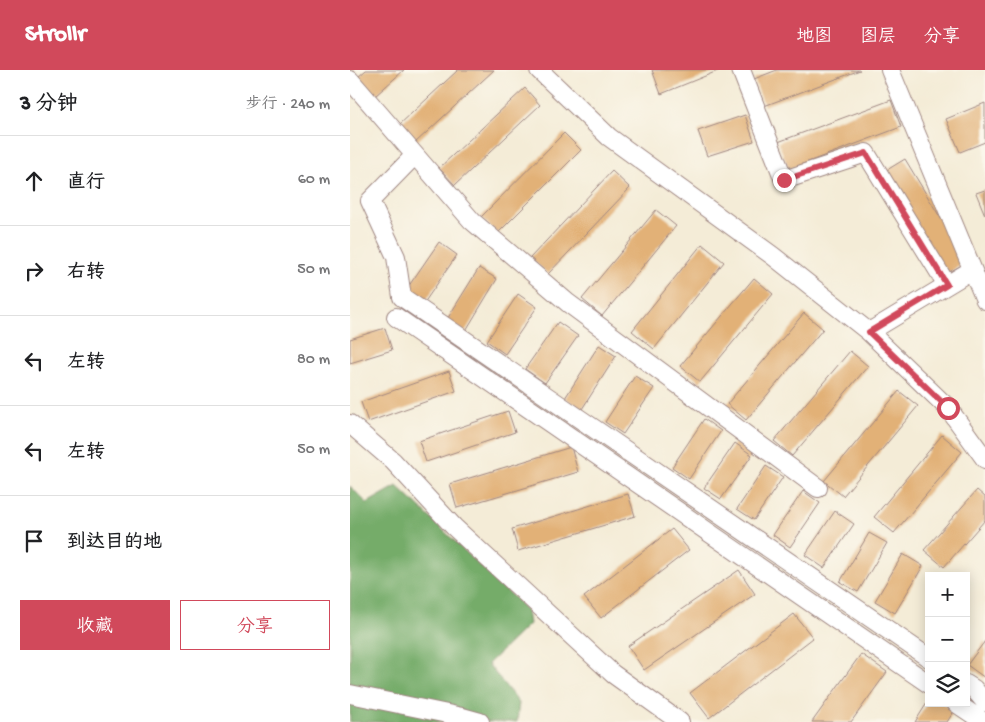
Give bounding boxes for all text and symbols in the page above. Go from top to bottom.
text: Strollr [25,21,86,50]
text: 地图 [796,27,832,48]
text: 图层 [860,27,896,48]
text: 分享 [924,27,960,48]
text: 3 分钟 [20,93,78,118]
text: 步行 · 240 m [246,96,330,115]
icon: ahead [20,167,48,195]
route end [773,169,796,192]
text: 60 m [298,171,330,190]
text: 直行 [67,172,105,195]
icon: right [20,257,48,285]
text: 50 m [297,261,330,280]
text: 右转 [67,262,105,285]
icon: left [20,347,48,375]
text: 80 m [297,351,330,370]
text: 左转 [67,352,105,375]
route start [937,397,960,420]
icon: left [20,437,48,465]
text: 50 m [297,441,330,460]
text: 左转 [67,442,105,465]
icon: arrive [20,527,48,555]
text: 到达目的地 [67,532,162,555]
map controls [925,572,970,707]
button: + [925,572,970,617]
button: 收藏 [20,600,170,650]
button: 分享 [180,600,330,650]
button: − [925,617,970,662]
button: layers [925,662,970,707]

